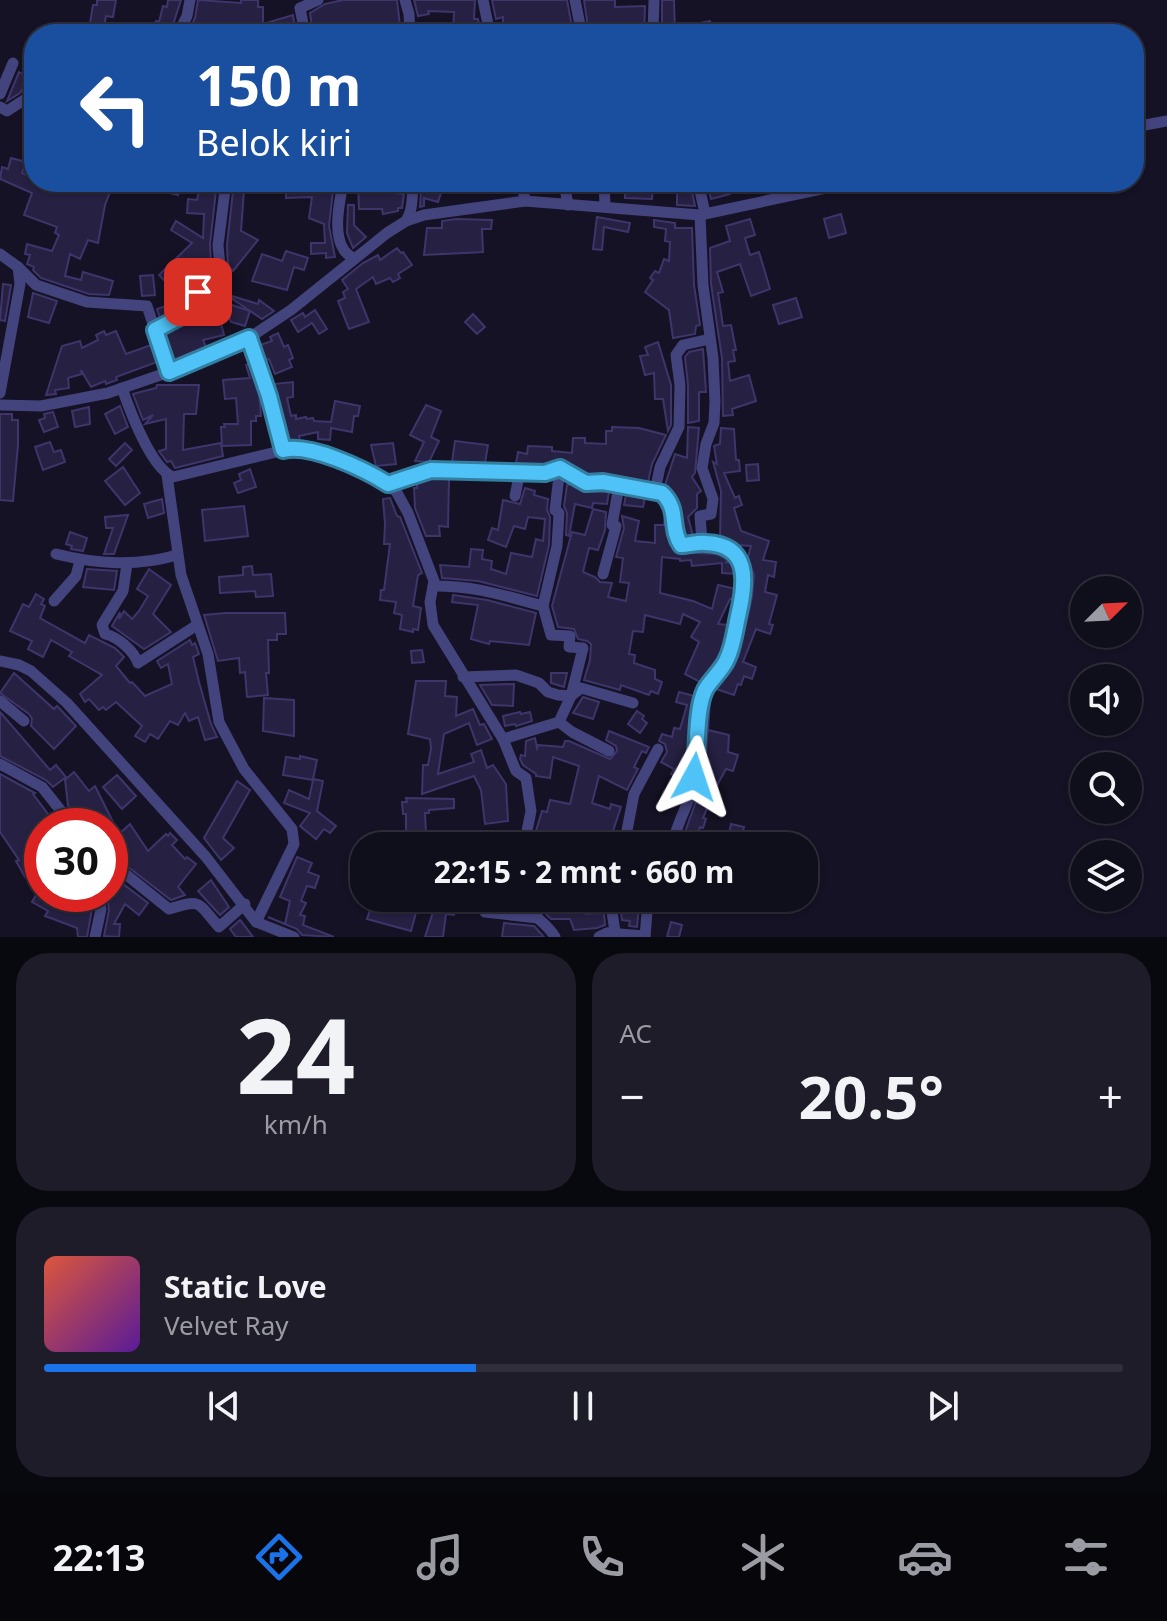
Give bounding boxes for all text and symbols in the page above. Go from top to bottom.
text: 150 m [196,46,361,122]
icon: left [64,56,168,160]
text: Belok kiri [196,118,352,167]
pin [164,258,232,326]
icon: arrive [176,270,220,314]
north arrow [1070,576,1142,648]
map controls [1070,576,1142,912]
button: sound [1070,664,1142,736]
position arrow [652,735,736,819]
button: search [1070,752,1142,824]
speed limit sign: 30 [24,808,128,912]
button: layers [1070,840,1142,912]
text: 22:15 · 2 mnt · 660 m [434,851,734,892]
text: 24 [236,983,355,1124]
text: AC [620,1015,652,1051]
text: 20.5° [799,1055,944,1137]
text: − [620,1066,645,1126]
text: + [1098,1066,1123,1126]
text: km/h [264,1106,328,1142]
text: Static Love [164,1266,327,1307]
text: Velvet Ray [164,1307,289,1343]
icon: previous [202,1384,246,1428]
icon: pause [561,1384,605,1428]
icon: next [921,1384,965,1428]
icon: directions [251,1529,307,1585]
icon: music [412,1529,468,1585]
icon: phone [574,1529,630,1585]
icon: climate [735,1529,791,1585]
icon: car [897,1529,953,1585]
icon: filters [1058,1529,1114,1585]
text: 22:13 [53,1533,145,1582]

